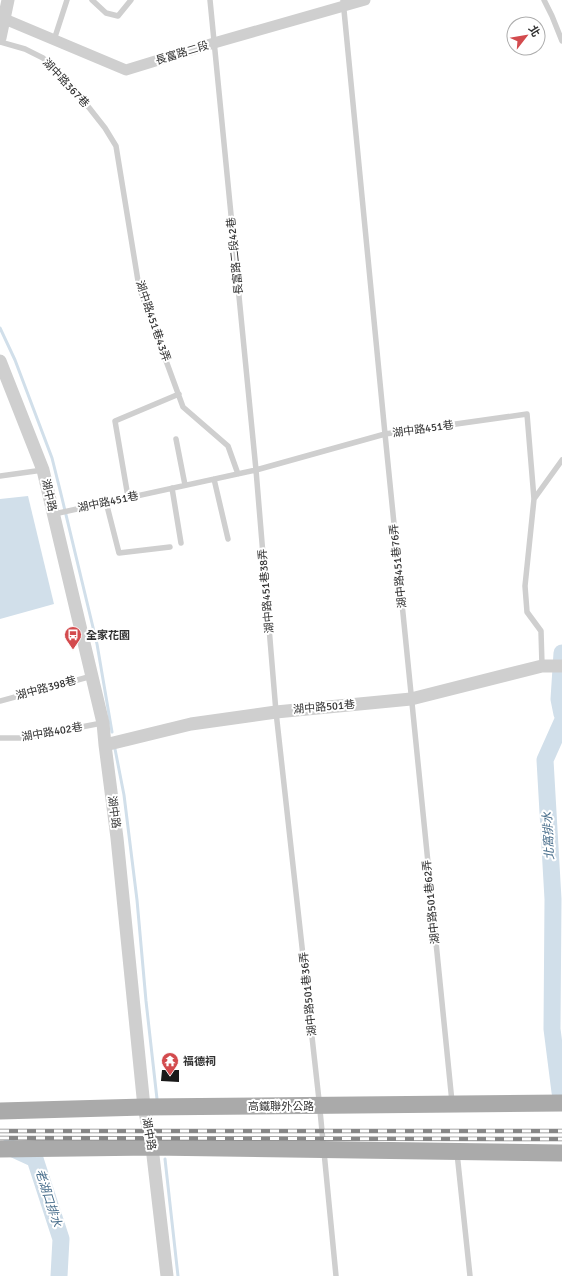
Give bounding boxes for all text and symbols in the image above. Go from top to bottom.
north arrow [506,16,546,56]
text: 北 [526,23,543,39]
street label: 長富路二段 [154,39,210,67]
street label: 湖中路367巷 [40,56,92,110]
street label: 長富路二段42巷 [224,217,246,295]
street label: 湖中路451巷43弄 [133,279,173,363]
street label: 湖中路451巷 [391,418,455,440]
street label: 湖中路 [39,477,59,513]
street label: 湖中路451巷 [76,489,140,515]
street label: 湖中路451巷76弄 [387,523,409,609]
street label: 湖中路451巷38弄 [256,548,276,634]
bus stop icon: 全家花園 [63,625,83,650]
place label: 全家花園 [86,629,130,642]
street label: 湖中路398巷 [14,674,78,702]
street label: 湖中路501巷 [293,698,355,716]
street label: 湖中路402巷 [20,720,84,744]
street label: 湖中路 [105,795,123,829]
water label: 北窩排水 [540,811,558,860]
street label: 湖中路501巷62弄 [420,859,442,945]
street label: 湖中路501巷36弄 [297,951,319,1037]
temple icon: 福德祠 [160,1051,180,1076]
place label: 福德祠 [183,1055,216,1068]
street label: 高鐵聯外公路 [248,1100,314,1113]
street label: 湖中路 [140,1117,158,1151]
water label: 老湖口排水 [32,1167,65,1230]

